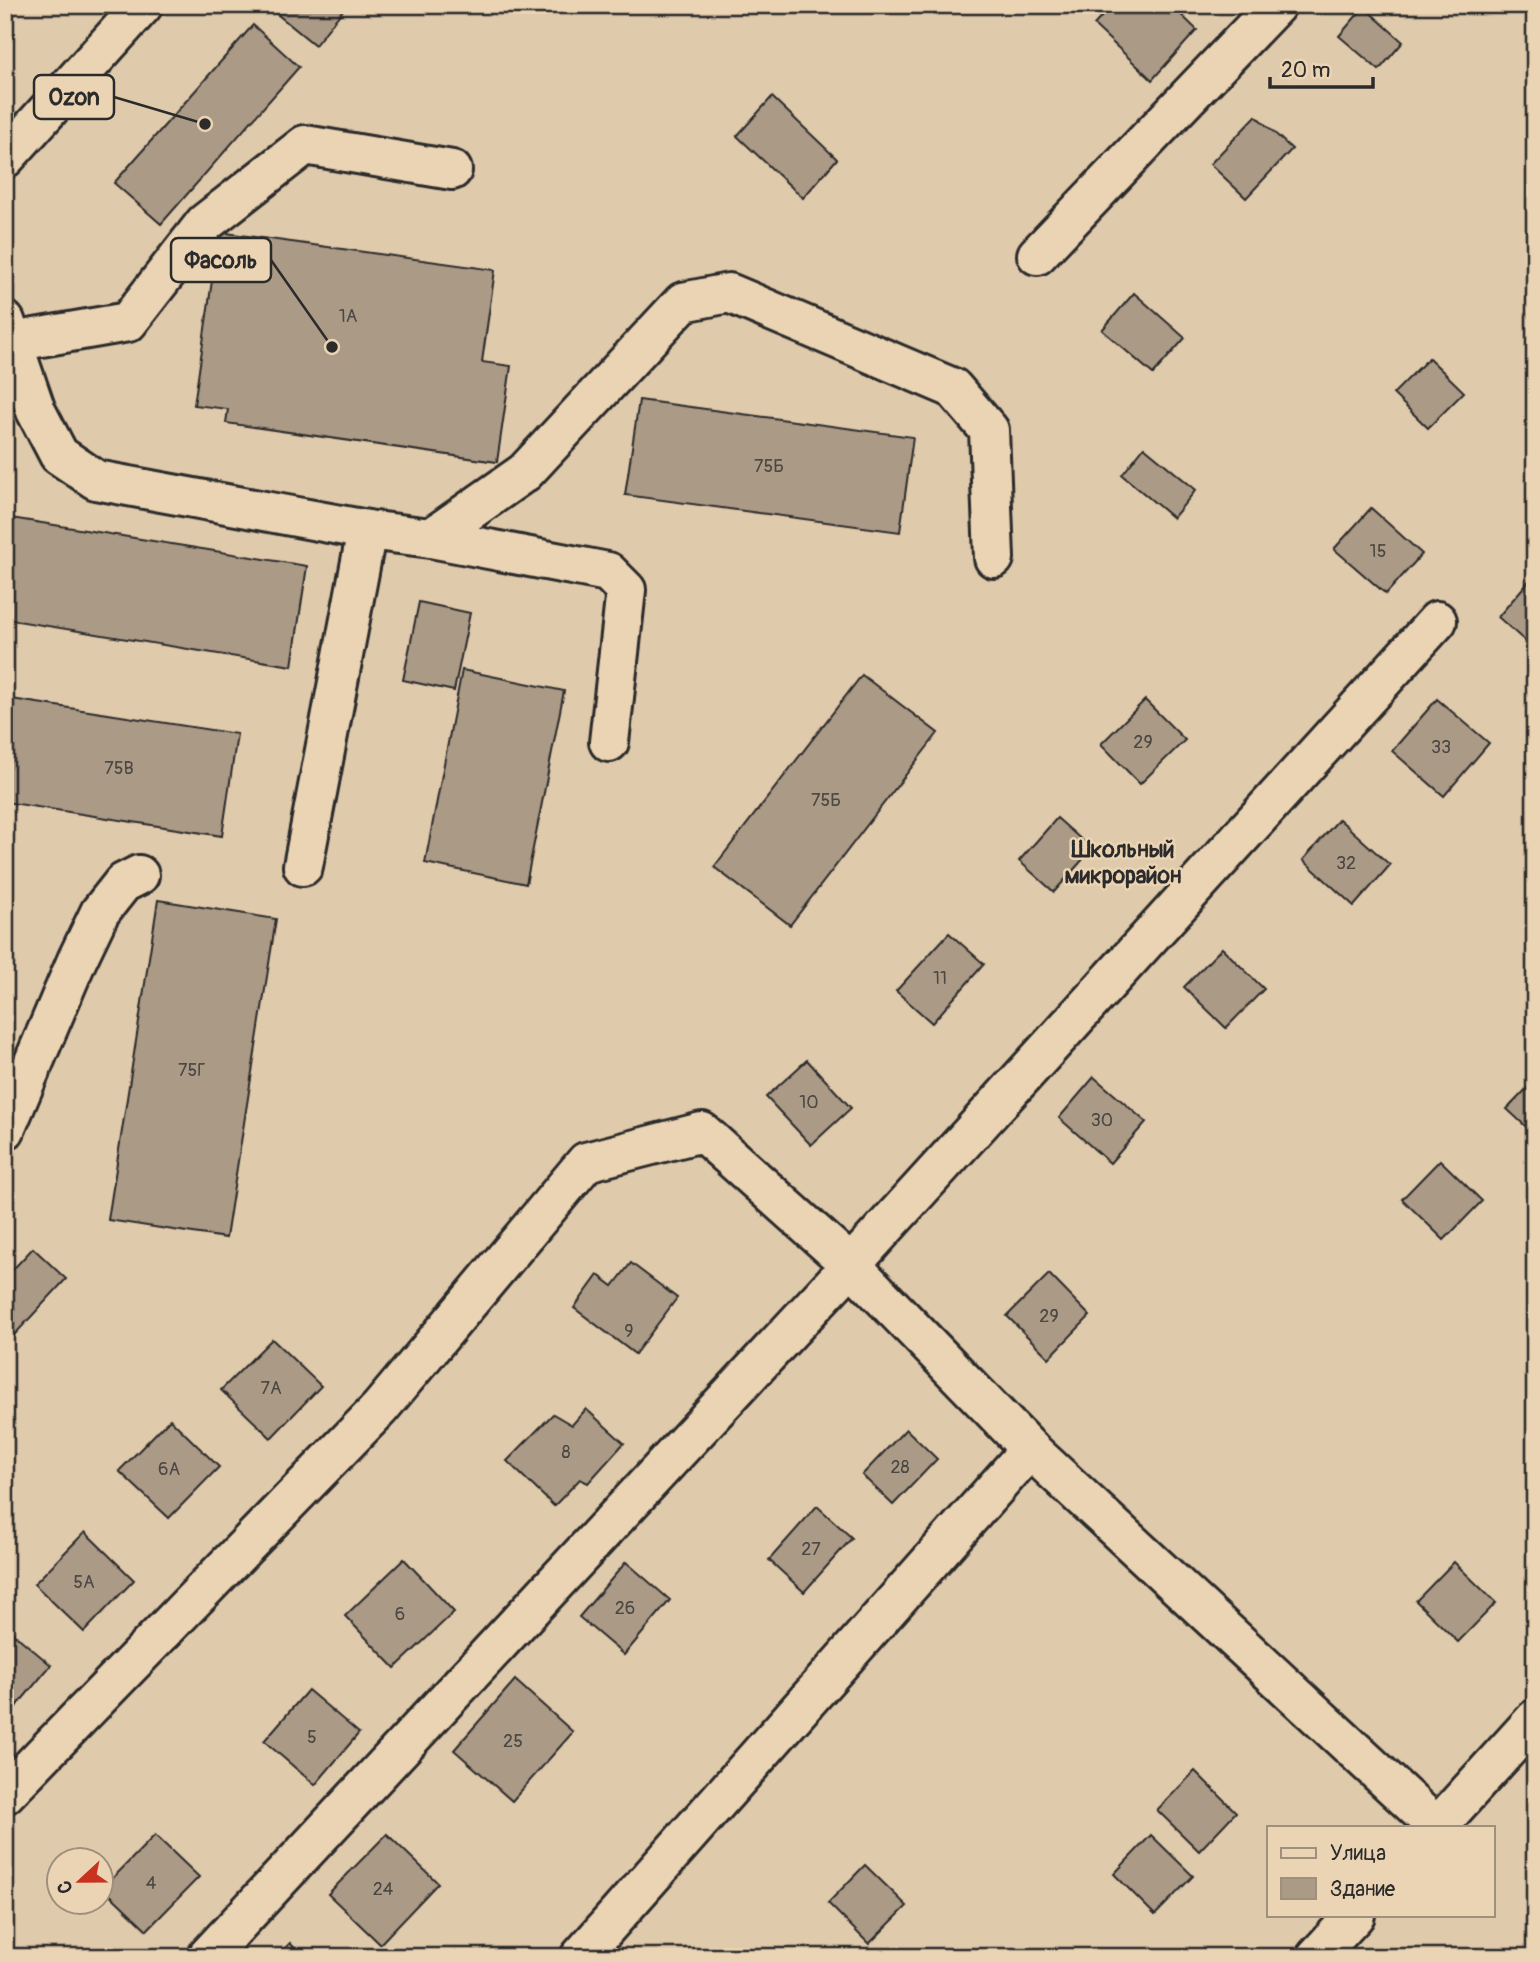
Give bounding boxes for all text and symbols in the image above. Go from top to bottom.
scale bar [1270,46,1374,90]
text: 20 m [1281,57,1330,84]
callout: Ozon [34,75,114,119]
text: Ozon [48,83,100,112]
callout: Фасоль [171,238,271,282]
text: Фасоль [184,246,257,275]
house number: 1А [339,305,358,328]
house number: 75Б [754,455,784,478]
house number: 15 [1370,540,1386,563]
house number: 29 [1133,731,1153,754]
house number: 33 [1431,736,1451,759]
house number: 75В [104,757,134,780]
house number: 75Б [811,789,841,812]
district label: Школьный микрорайон [1065,835,1181,890]
house number: 32 [1336,852,1356,875]
house number: 11 [933,967,947,990]
house number: 75Г [178,1059,206,1082]
house number: 10 [799,1091,819,1114]
house number: 30 [1091,1109,1113,1132]
house number: 29 [1039,1305,1059,1328]
house number: 9 [624,1320,634,1343]
house number: 7А [260,1377,282,1400]
house number: 8 [561,1441,571,1464]
house number: 28 [890,1456,910,1479]
house number: 6А [158,1458,180,1481]
house number: 27 [801,1538,821,1561]
house number: 5А [73,1571,95,1594]
house number: 26 [615,1597,635,1620]
house number: 6 [395,1603,405,1626]
house number: 5 [307,1726,317,1749]
house number: 25 [503,1730,523,1753]
legend [1267,1826,1494,1916]
text: Улица [1330,1840,1386,1867]
north arrow [46,1846,116,1916]
house number: 4 [146,1872,157,1895]
text: Здание [1330,1876,1396,1903]
text: С [52,1877,78,1897]
house number: 24 [373,1878,394,1901]

